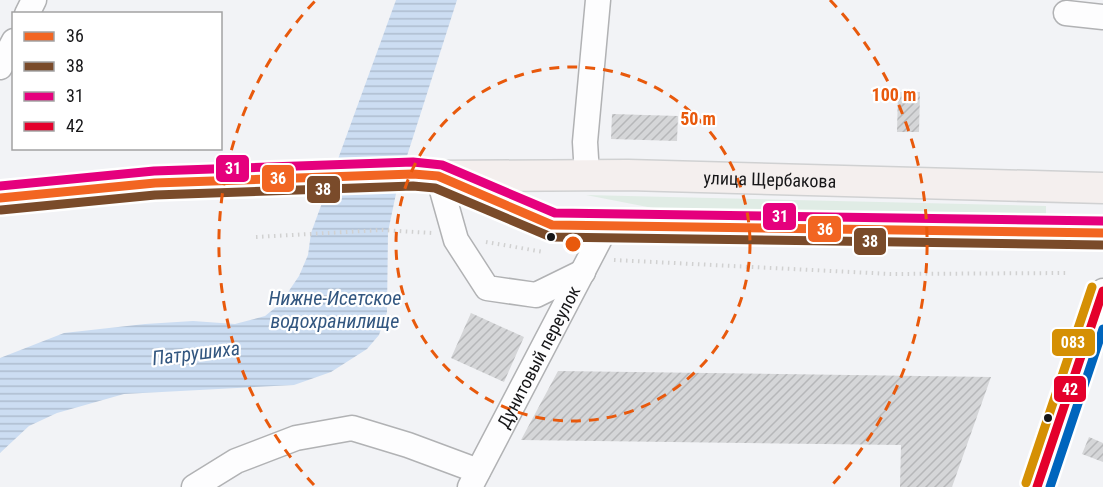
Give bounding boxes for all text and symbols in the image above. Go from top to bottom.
legend [12,12,222,150]
text: 36 [66,25,84,46]
text: 38 [66,55,84,76]
text: 100 m [872,84,916,105]
text: 31 [66,85,84,106]
text: 50 m [680,108,716,129]
text: 42 [66,115,84,136]
line badge: 31 [215,154,250,183]
text: 31 [225,159,241,178]
line badge: 36 [261,164,295,193]
street label: улица Щербакова [703,167,837,191]
text: 36 [270,169,286,188]
line badge: 38 [306,175,341,204]
text: 38 [315,180,331,199]
line badge: 31 [762,202,797,231]
text: 31 [772,207,788,226]
line badge: 36 [807,215,842,243]
text: 36 [817,220,833,239]
line badge: 38 [853,227,887,256]
unlabelled marker [545,231,557,243]
text: 38 [862,232,878,251]
centre of rings [563,234,583,254]
street label: Дунитовый переулок [492,282,584,431]
water label: Нижне-Исетское водохранилище [269,286,401,333]
line badge: 083 [1051,328,1096,357]
text: 083 [1061,333,1085,352]
water label: Патрушиха [151,336,241,370]
line badge: 42 [1053,375,1087,403]
text: 42 [1062,380,1078,399]
unlabelled marker [1042,412,1054,424]

